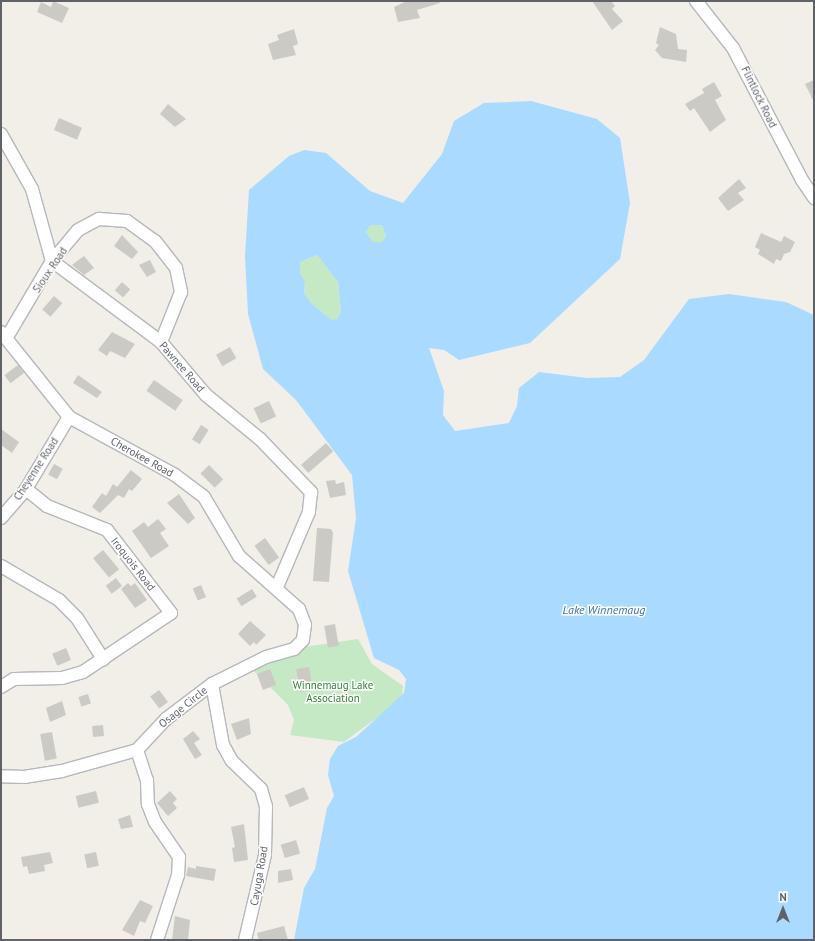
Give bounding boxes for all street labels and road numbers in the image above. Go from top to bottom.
street label: Flintlock Road [738,64,780,130]
street label: Sioux Road [30,245,70,295]
street label: Pawnee Road [156,339,208,395]
street label: Cherokee Road [108,434,176,480]
street label: Cheyenne Road [11,435,61,503]
street label: Iroquois Road [108,535,158,593]
street label: Osage Circle [156,683,210,731]
street label: Cayuga Road [247,845,271,907]

